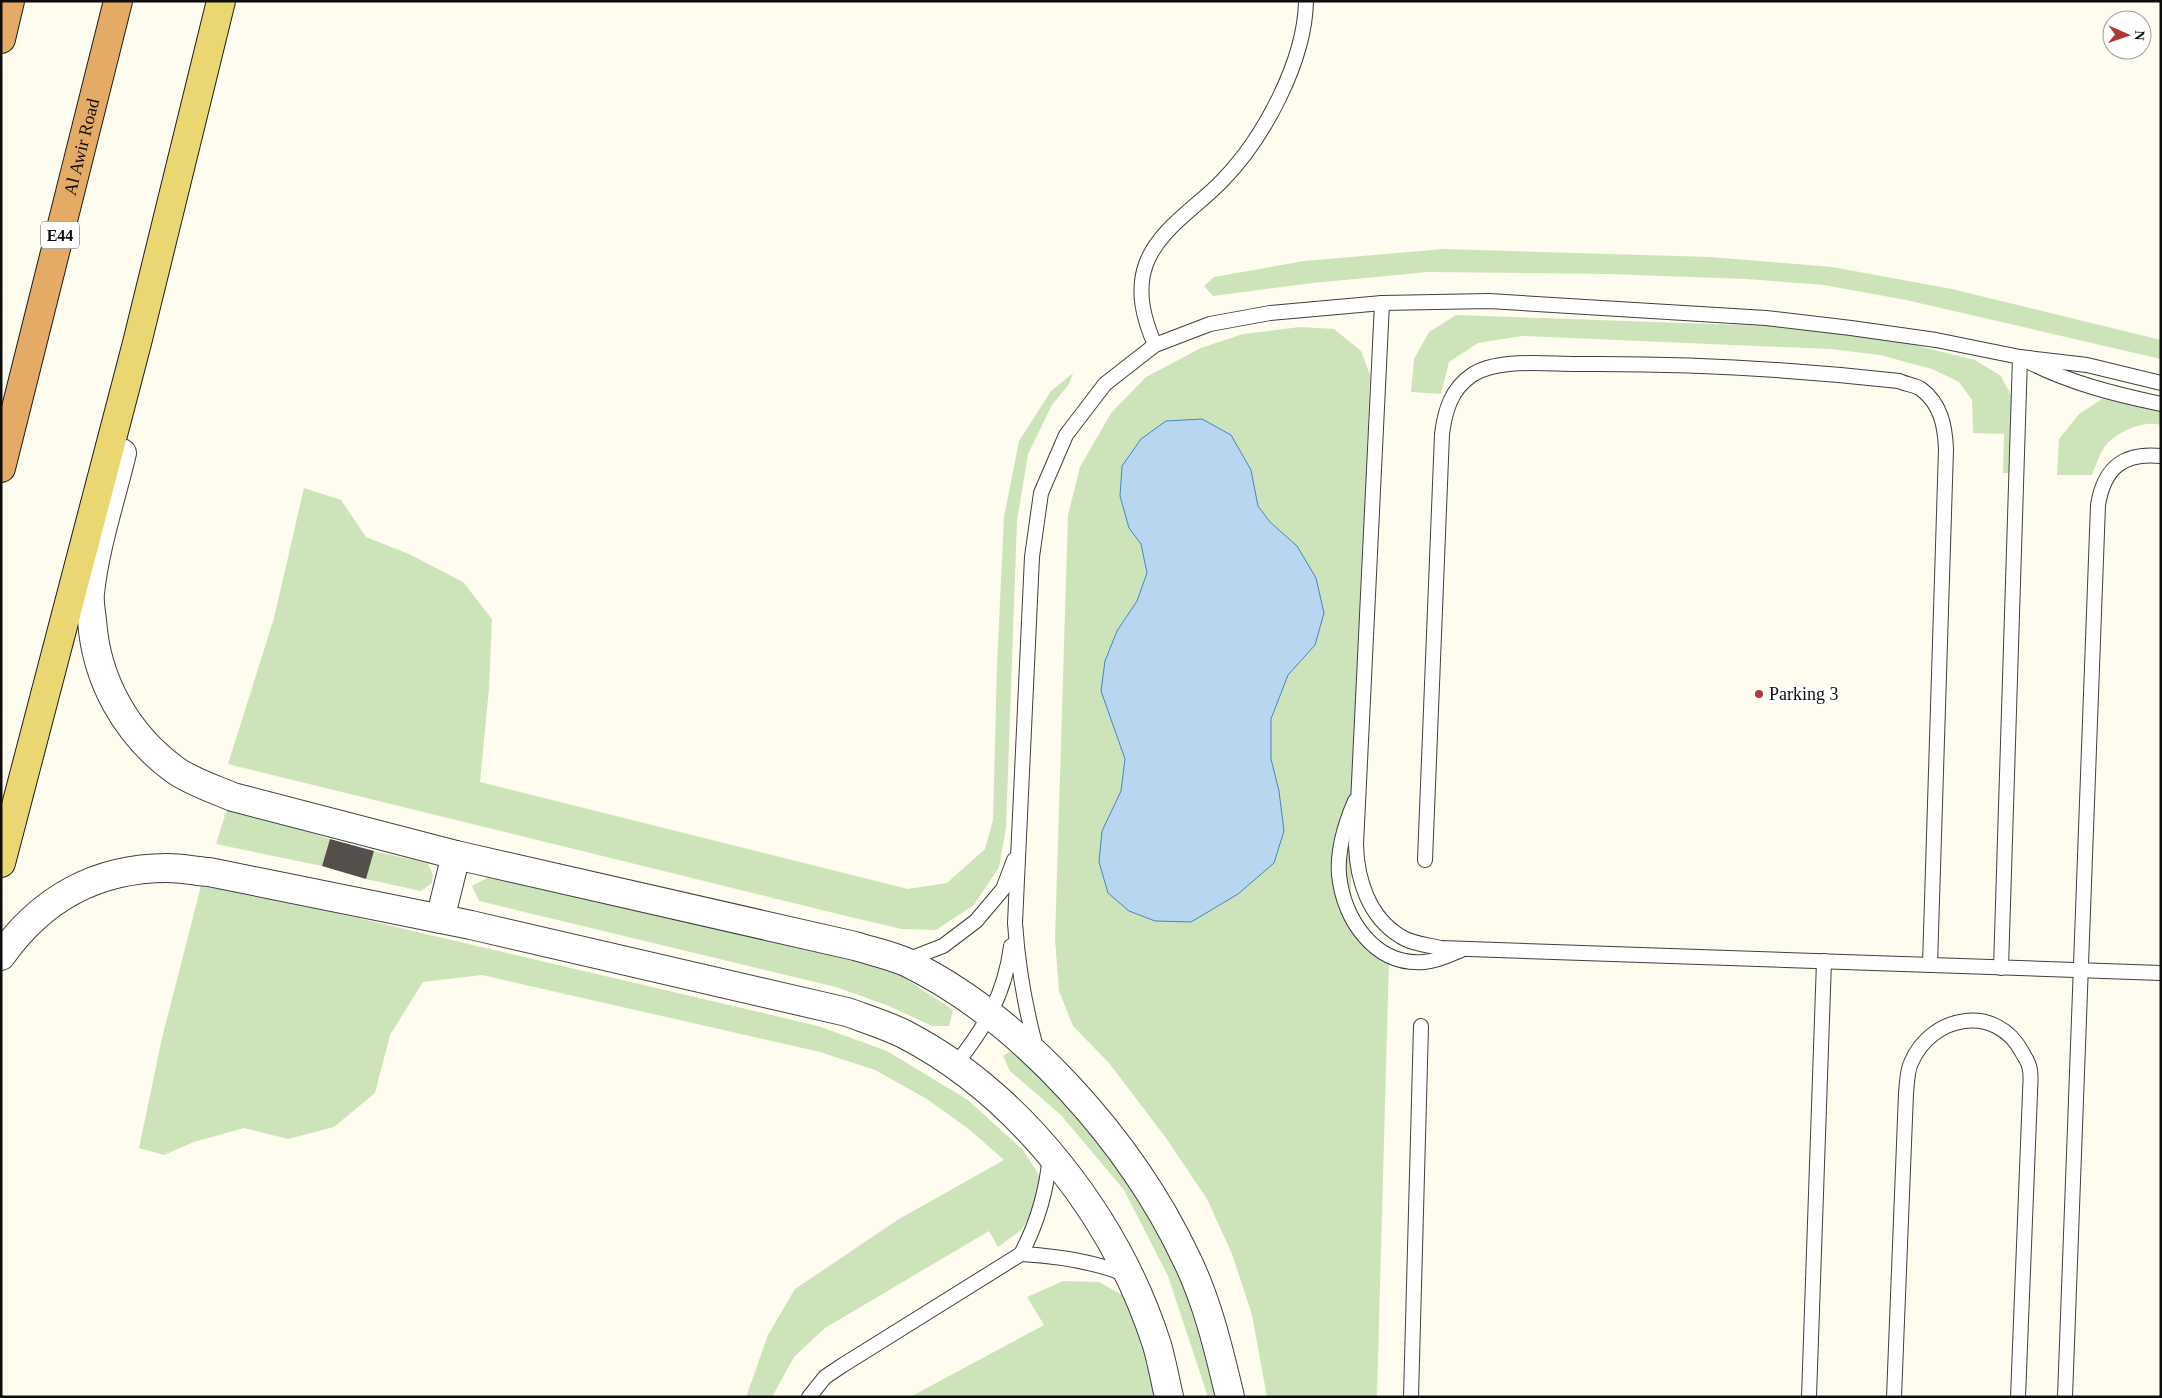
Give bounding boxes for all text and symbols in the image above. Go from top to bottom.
north arrow [2102,10,2152,60]
text: N [2132,30,2147,41]
street label: Al Awir Road [60,96,103,198]
road number: E44 [41,222,79,248]
place label: Parking 3 [1769,684,1839,704]
marker: Parking 3 [1753,688,1765,700]

